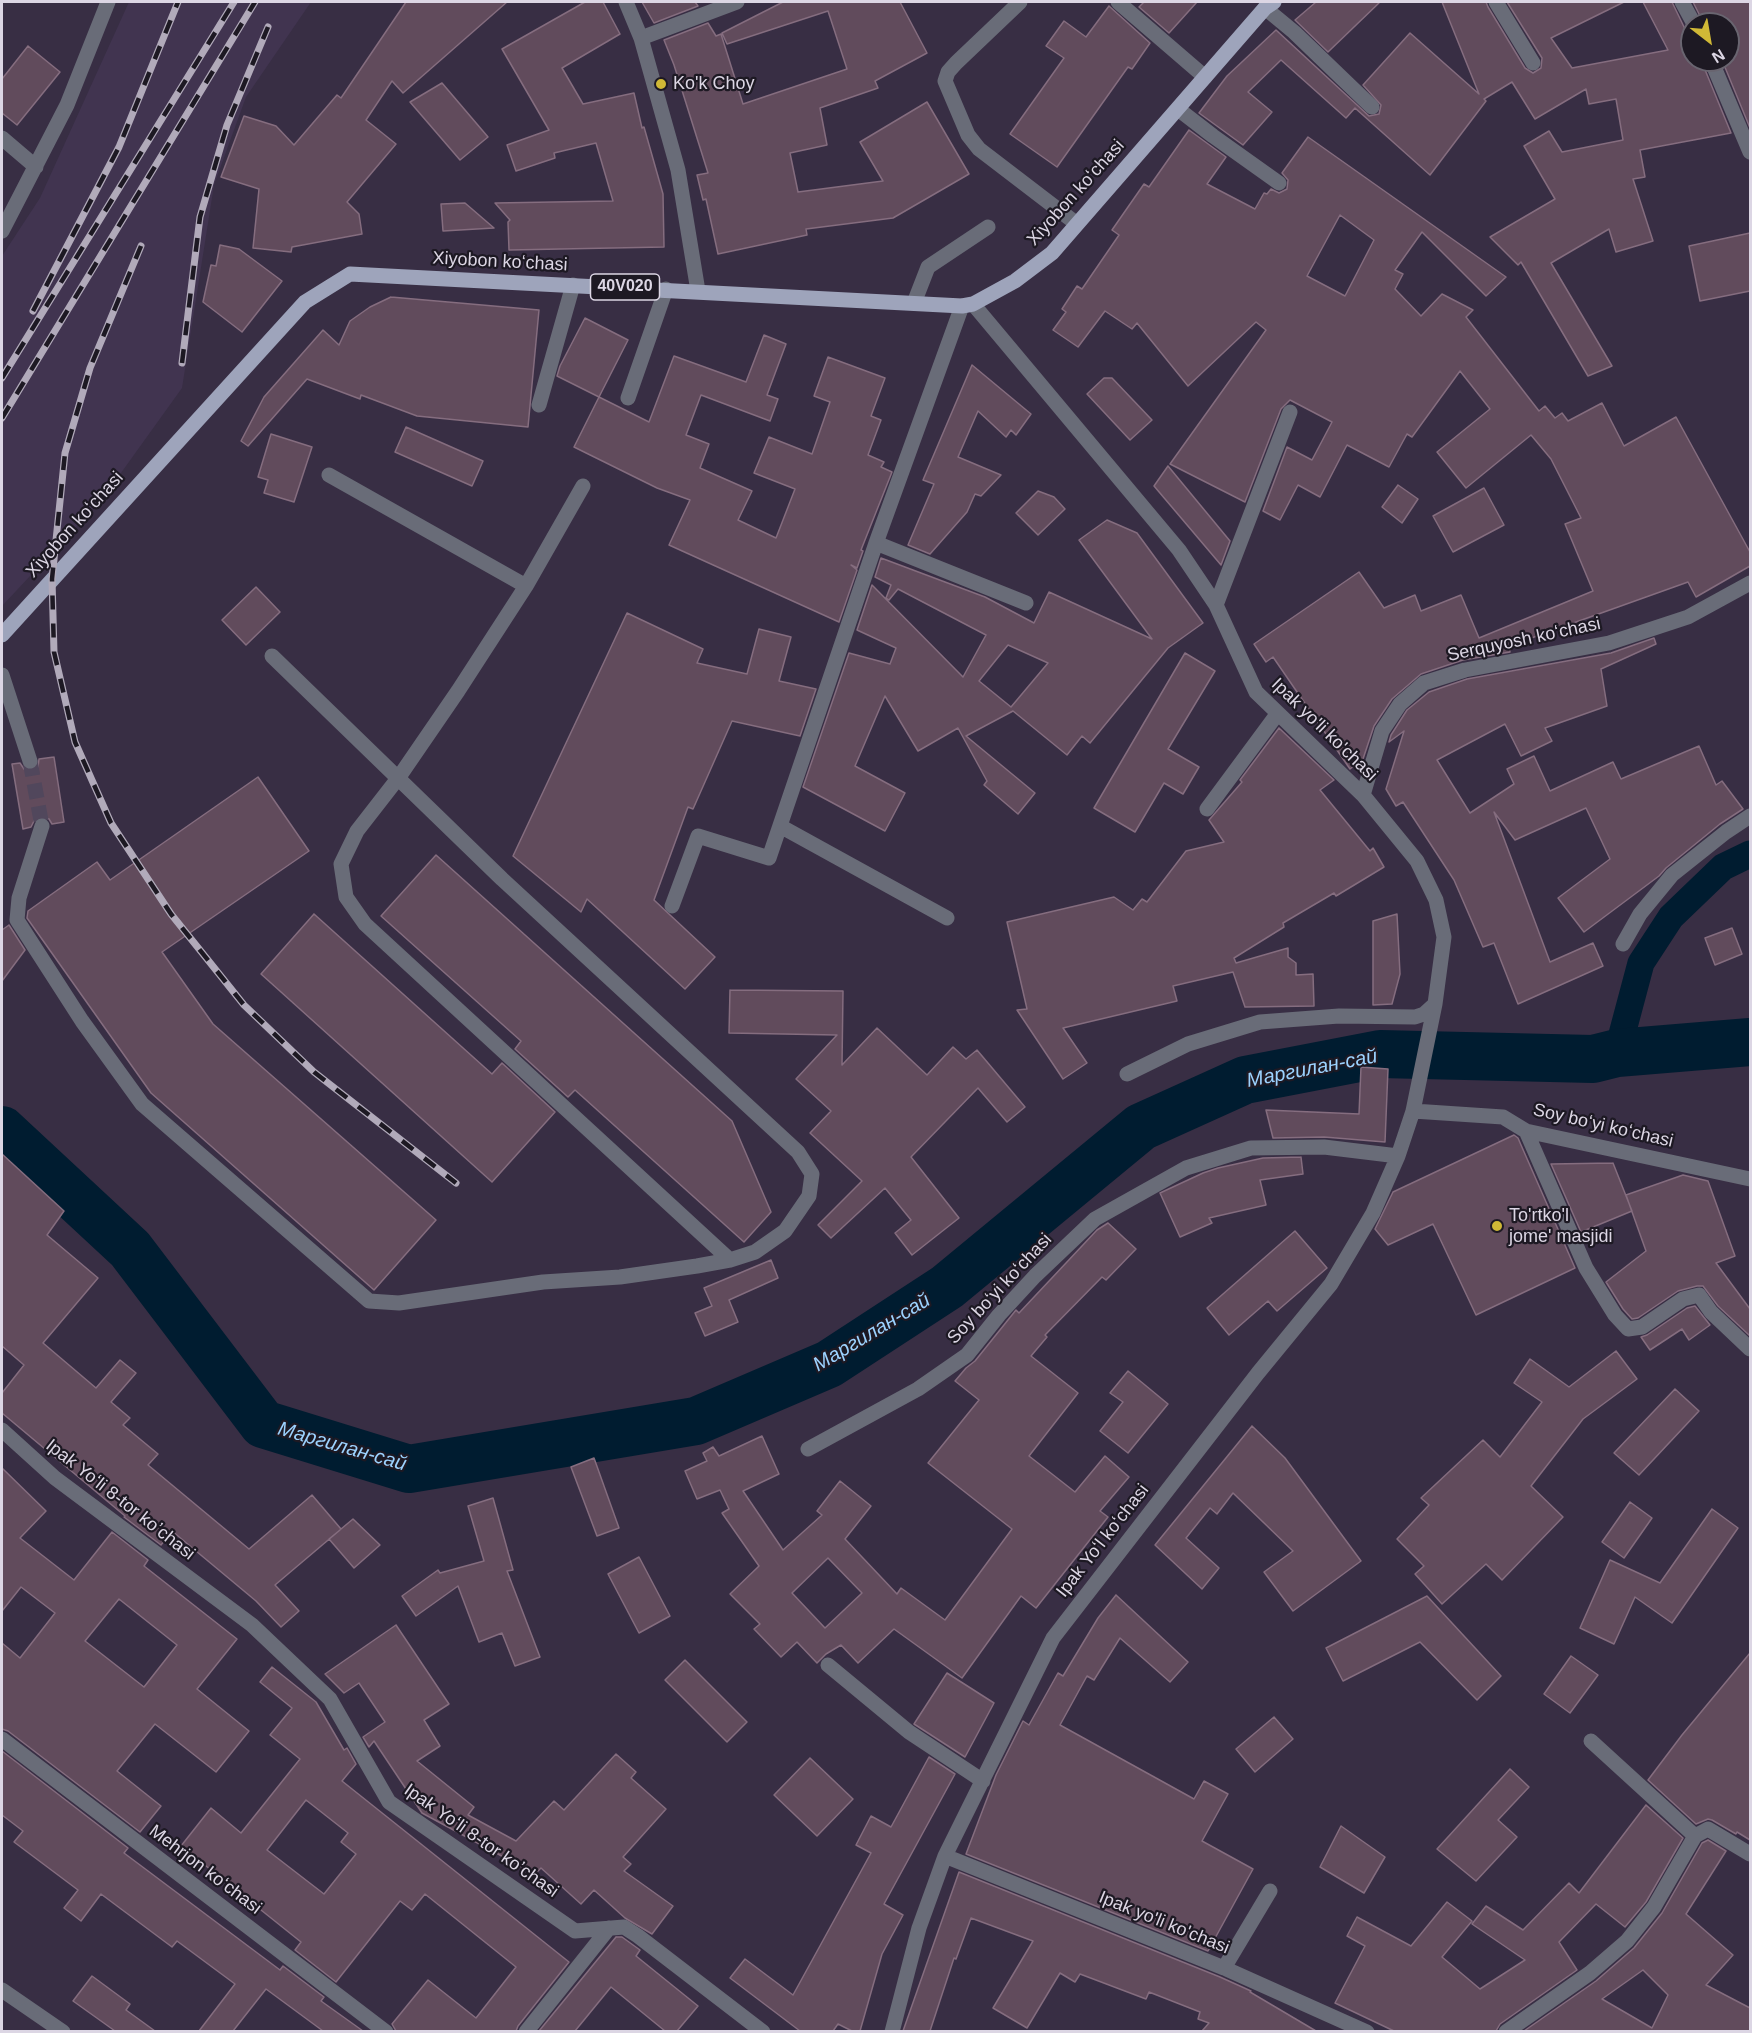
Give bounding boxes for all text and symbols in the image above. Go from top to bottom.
north arrow [1680,12,1740,72]
text: N [1709,46,1728,66]
place label: Ko'k Choy [673,73,754,95]
marker: Ko'k Choy [654,77,668,91]
street label: Xiyobon koʻchasi [1023,136,1129,250]
street label: Xiyobon koʻchasi [432,248,568,276]
road number: 40V020 [590,274,660,300]
street label: Xiyobon koʻchasi [22,468,128,582]
street label: Serquyosh koʻchasi [1445,613,1603,667]
street label: Ipak yo'li ko'chasi [1267,674,1381,786]
water label: Маргилан-сай [1245,1045,1379,1093]
street label: Soy boʻyi koʻchasi [1531,1099,1675,1153]
place label: To'rtko'l jome' masjidi [1509,1205,1612,1248]
marker: To'rtko'l jome' masjidi [1490,1219,1504,1233]
street label: Soy boʻyi koʻchasi [943,1229,1057,1349]
water label: Маргилан-сай [809,1289,935,1377]
water label: Маргилан-сай [275,1417,409,1477]
street label: Ipak Yoʻli 8-tor koʼchasi [41,1435,199,1565]
street label: Ipak Yoʻl koʻchasi [1052,1480,1154,1602]
street label: Ipak Yoʻli 8-tor koʼchasi [400,1780,562,1902]
street label: Mehrjon koʻchasi [145,1821,265,1919]
street label: Ipak yo'li ko'chasi [1096,1887,1232,1959]

